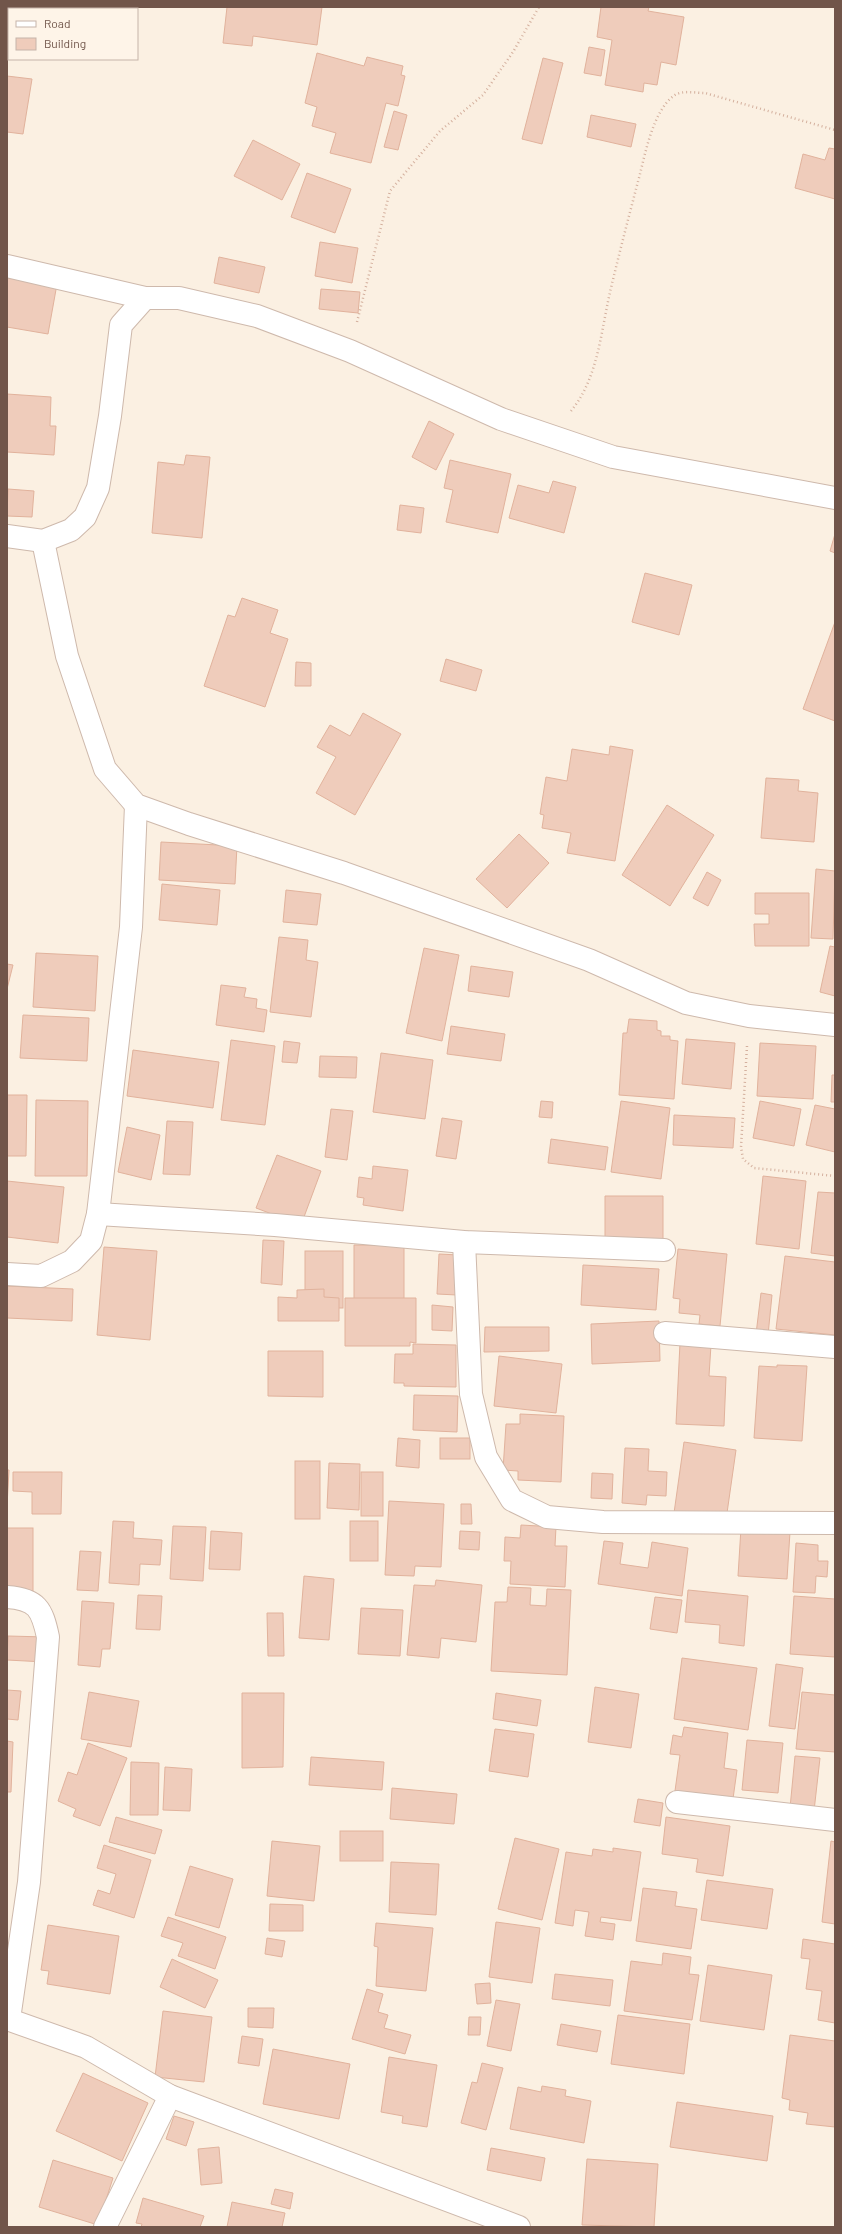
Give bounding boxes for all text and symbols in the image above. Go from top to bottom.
legend [8,8,138,60]
text: Road [44,16,71,30]
text: Building [44,36,86,50]

